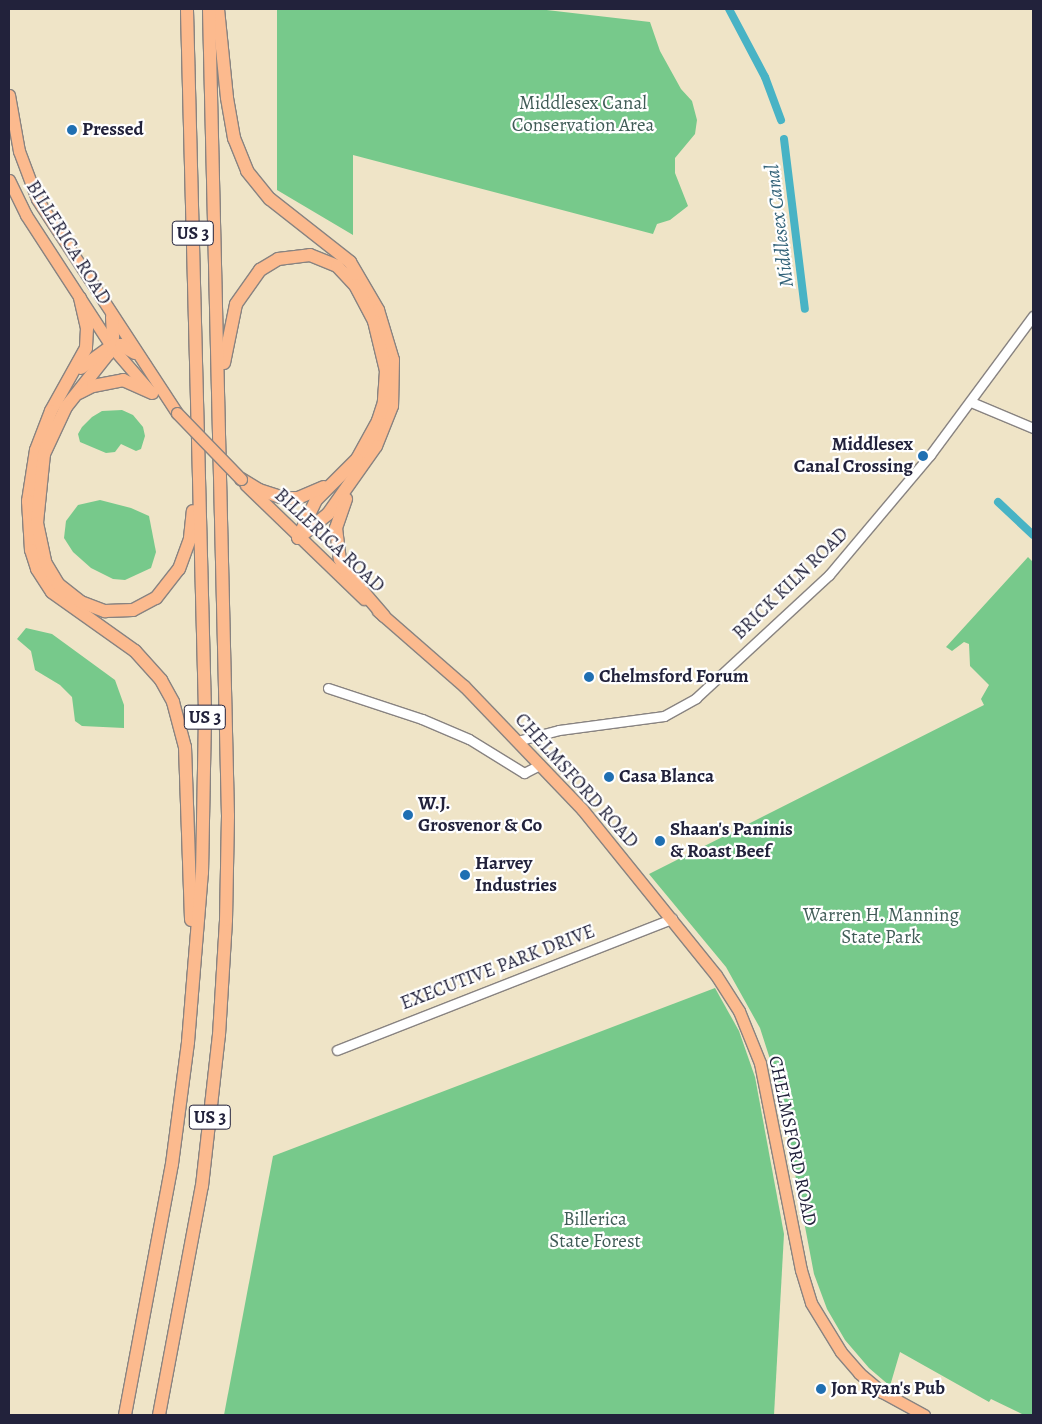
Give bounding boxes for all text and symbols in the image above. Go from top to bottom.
park label: Middlesex Canal Conservation Area [512,93,654,137]
place label: Pressed [82,119,144,141]
marker: Pressed [66,124,78,136]
water label: Middlesex Canal [760,163,798,289]
street label: BILLERICA ROAD [21,177,115,309]
road number: US 3 [172,218,214,248]
place label: Middlesex Canal Crossing [794,434,913,478]
marker: Middlesex Canal Crossing [917,450,929,462]
street label: BILLERICA ROAD [269,484,389,598]
street label: BRICK KILN ROAD [729,523,853,645]
place label: Chelmsford Forum [599,666,749,688]
marker: Chelmsford Forum [583,671,595,683]
road number: US 3 [184,702,226,732]
street label: CHELMSFORD ROAD [509,709,643,853]
place label: Casa Blanca [619,766,714,788]
marker: Casa Blanca [603,771,615,783]
place label: W.J. Grosvenor & Co [418,793,542,837]
marker: W.J. Grosvenor & Co [402,809,414,821]
place label: Shaan's Paninis & Roast Beef [670,819,793,863]
marker: Shaan's Paninis & Roast Beef [654,835,666,847]
place label: Harvey Industries [475,853,557,897]
marker: Harvey Industries [459,869,471,881]
park label: Warren H. Manning State Park [803,905,959,949]
street label: EXECUTIVE PARK DRIVE [398,920,598,1016]
street label: CHELMSFORD ROAD [763,1054,821,1228]
road number: US 3 [189,1102,231,1132]
park label: Billerica State Forest [549,1209,641,1253]
place label: Jon Ryan's Pub [831,1378,945,1400]
marker: Jon Ryan's Pub [815,1383,827,1395]

